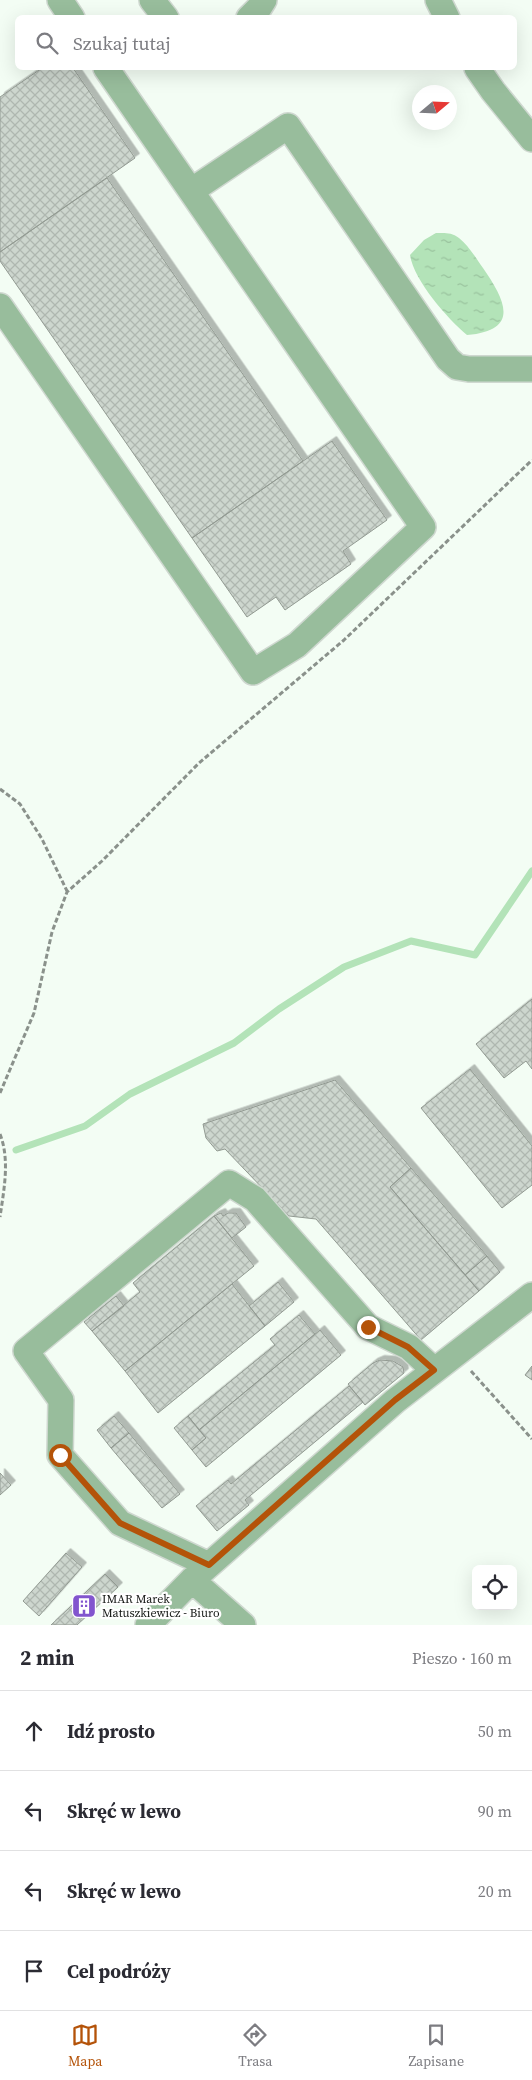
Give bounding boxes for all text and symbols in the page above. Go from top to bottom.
search box [15,15,517,70]
icon: search [33,29,61,57]
text: Szukaj tutaj [73,30,171,56]
north arrow [412,85,457,130]
route end [357,1316,380,1339]
route start [49,1444,72,1467]
map controls [472,1565,517,1610]
button: locate [472,1565,517,1610]
place label: IMAR Marek Matuszkiewicz - Biuro [102,1591,220,1621]
building icon: IMAR Marek Matuszkiewicz - Biuro [71,1593,97,1619]
text: 2 min [20,1643,75,1672]
text: Pieszo · 160 m [412,1647,512,1669]
icon: ahead [20,1717,48,1745]
text: Idź prosto [67,1718,155,1744]
text: 50 m [478,1720,512,1742]
icon: left [20,1797,48,1825]
text: Skręć w lewo [67,1798,181,1824]
text: 90 m [478,1800,512,1822]
icon: left [20,1877,48,1905]
text: Skręć w lewo [67,1878,181,1904]
text: 20 m [478,1880,512,1902]
icon: arrive [20,1957,48,1985]
text: Cel podróży [67,1958,171,1984]
tab: Mapa [68,2021,102,2071]
tab: Trasa [238,2021,272,2071]
tab: Zapisane [408,2021,464,2071]

